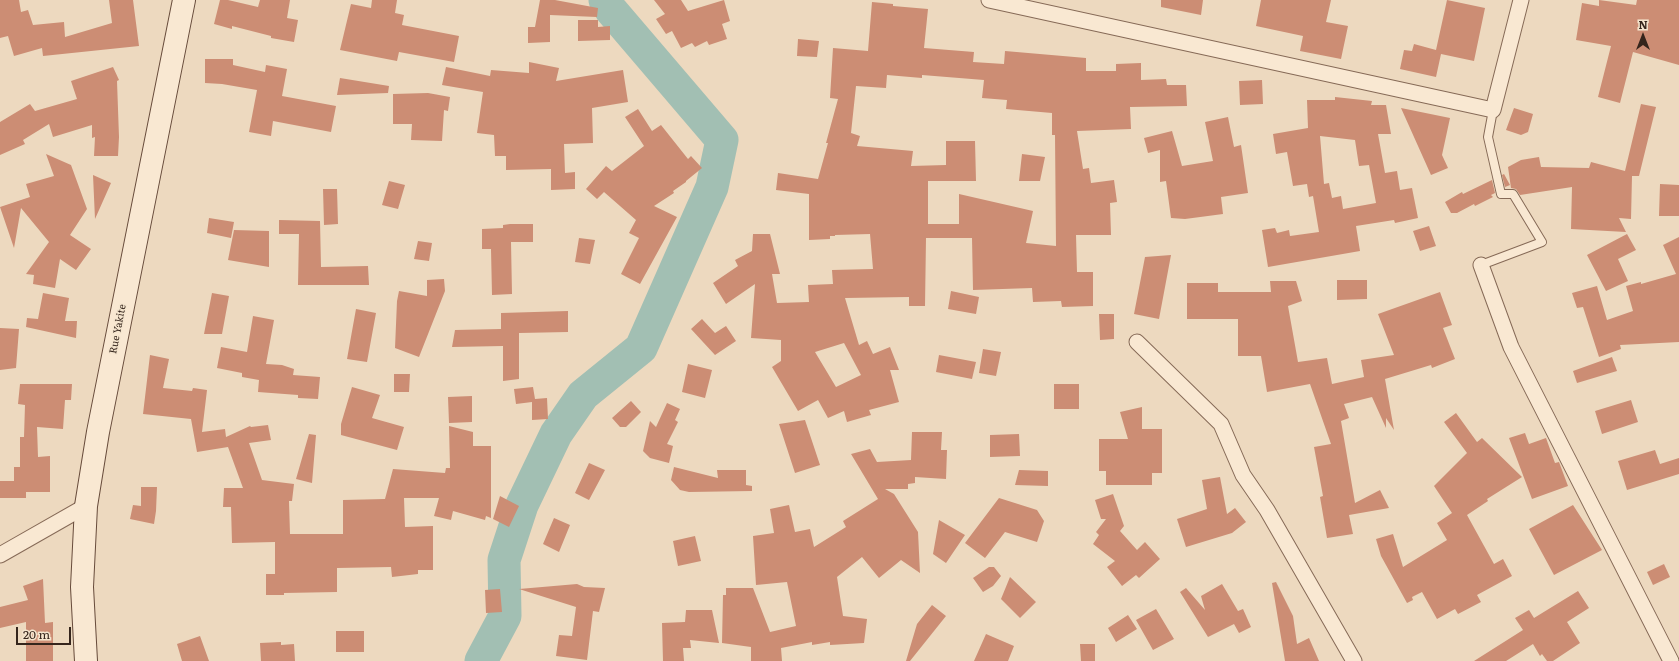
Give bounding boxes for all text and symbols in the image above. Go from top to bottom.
north arrow [1623,16,1663,56]
text: N [1638,16,1648,32]
street label: Rue Yakite [107,303,129,355]
scale bar [18,619,73,645]
text: 20 m [23,625,50,643]

